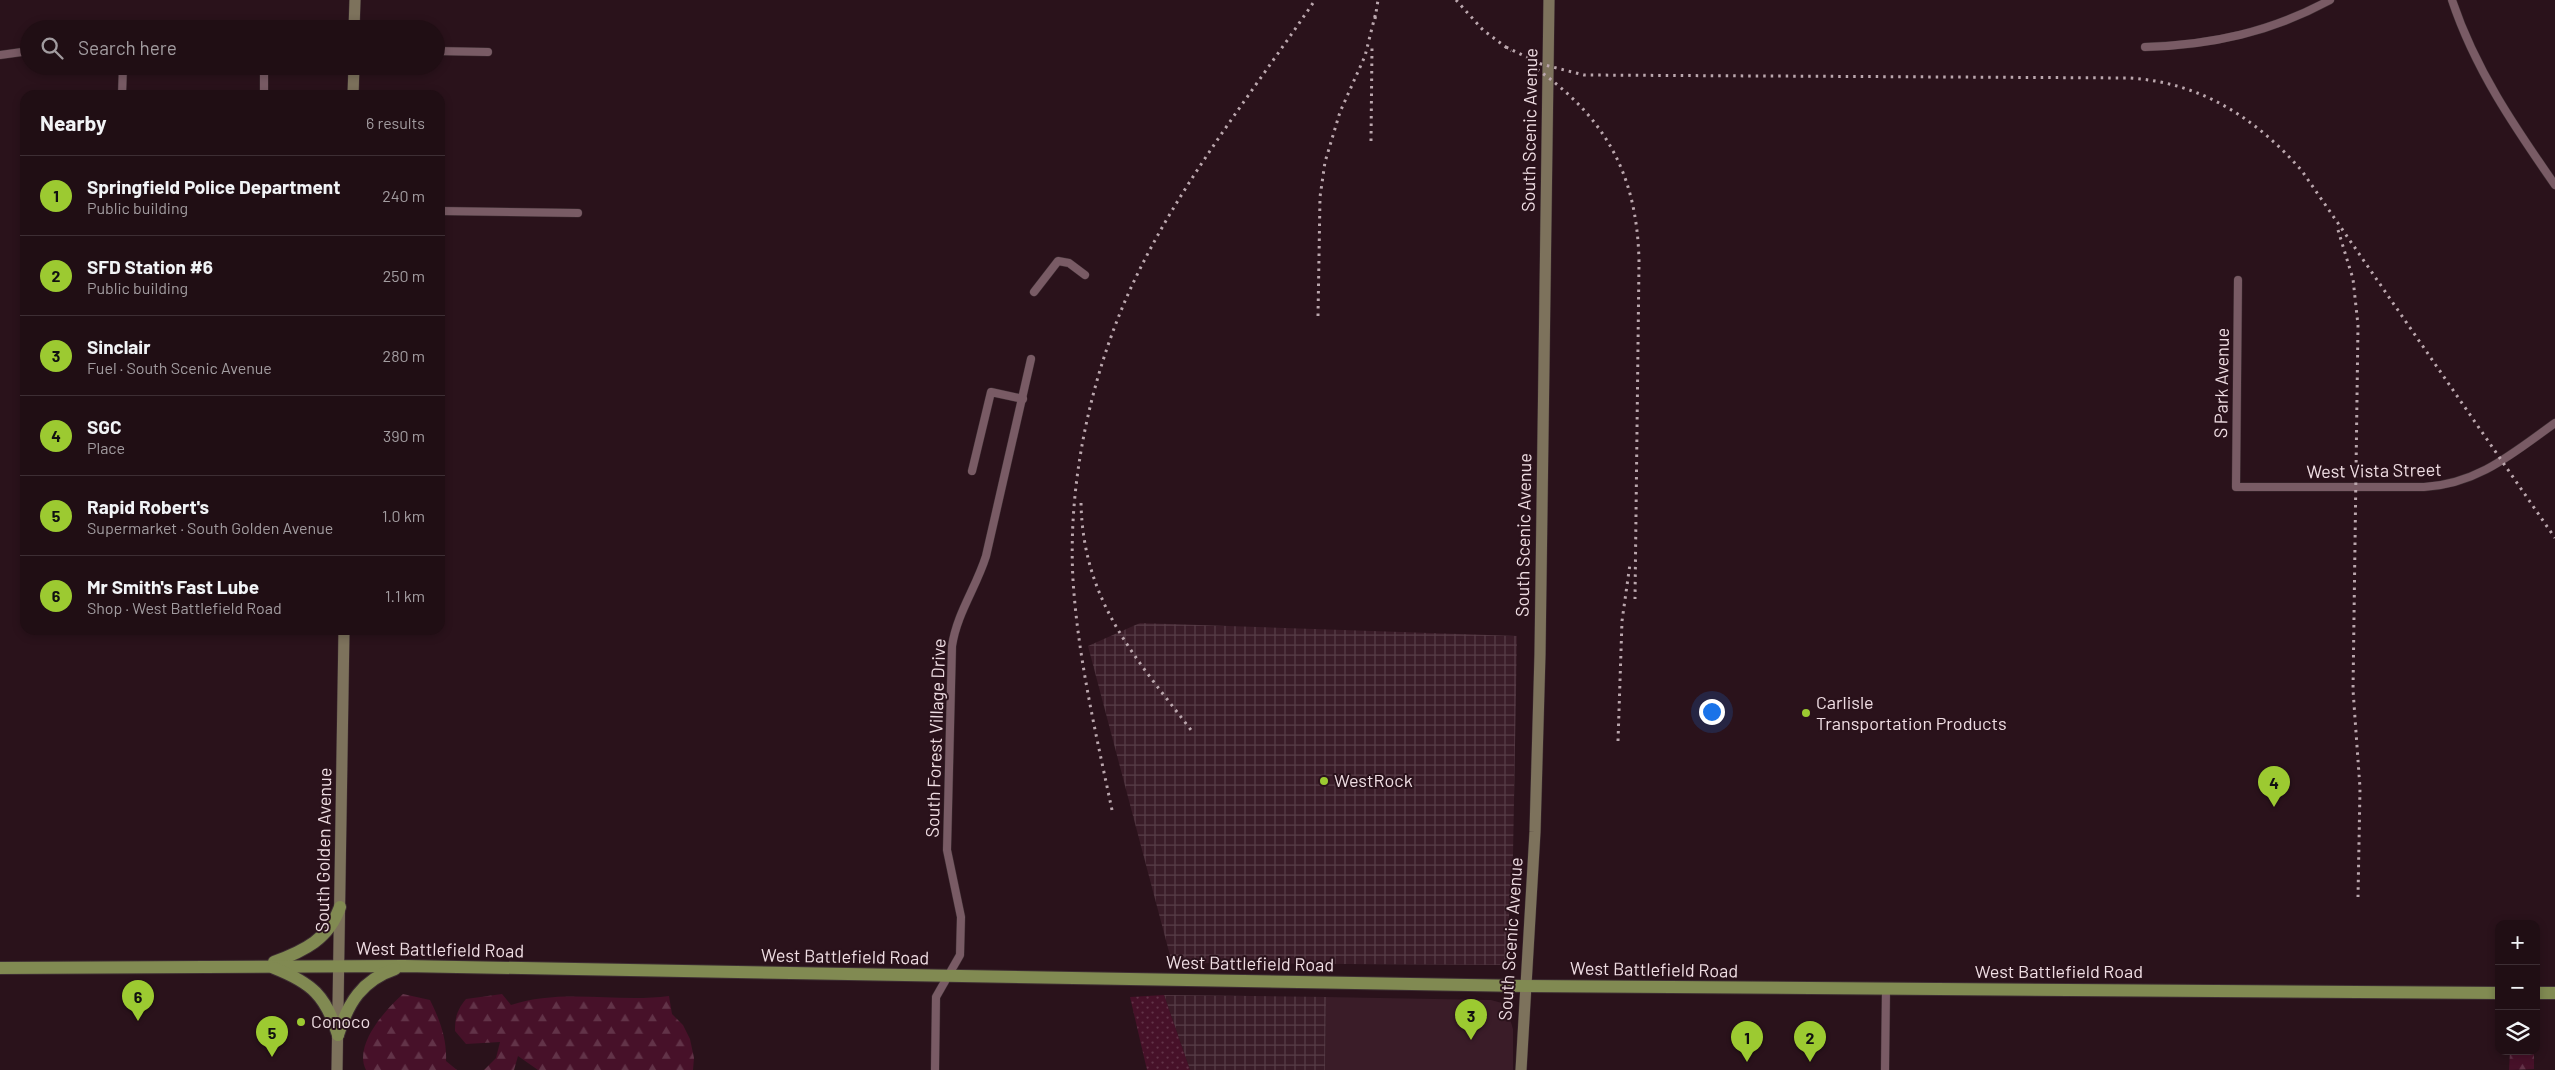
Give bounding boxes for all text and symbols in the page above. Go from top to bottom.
search box [20,20,445,75]
icon: search [38,34,66,62]
text: Search here [78,36,177,59]
street label: South Scenic Avenue [1517,48,1541,212]
text: Nearby [40,110,106,135]
text: 6 results [366,113,425,132]
text: Springfield Police Department [87,175,340,198]
text: 1 [53,186,59,205]
text: 240 m [382,186,425,205]
text: Public building [87,198,188,217]
text: SFD Station #6 [87,255,213,278]
text: 2 [52,266,60,285]
text: 250 m [383,266,425,285]
text: Public building [87,278,188,297]
street label: S Park Avenue [2209,328,2233,438]
text: Sinclair [87,335,150,358]
text: 3 [52,346,60,365]
text: 280 m [383,346,425,365]
text: Fuel · South Scenic Avenue [87,358,272,377]
text: SGC [87,415,122,438]
text: 4 [51,426,61,445]
text: 390 m [383,426,425,445]
text: Place [87,438,125,457]
street label: South Scenic Avenue [1511,453,1535,617]
street label: West Vista Street [2306,458,2442,482]
text: Rapid Robert's [87,495,209,518]
text: 5 [52,506,60,525]
text: 1.0 km [382,506,425,525]
text: Supermarket · South Golden Avenue [87,518,333,537]
text: Mr Smith's Fast Lube [87,575,259,598]
text: 6 [52,586,60,605]
text: 1.1 km [385,586,425,605]
text: Shop · West Battlefield Road [87,598,282,617]
street label: South Forest Village Drive [921,638,949,838]
place label: Carlisle Transportation Products [1816,691,2007,734]
your location [1699,699,1725,725]
marker: Carlisle Transportation Products [1800,707,1812,719]
pin: 4 [2258,766,2290,807]
street label: South Golden Avenue [311,767,335,933]
place label: WestRock [1334,769,1413,791]
marker: WestRock [1318,775,1330,787]
street label: South Scenic Avenue [1493,857,1527,1021]
map controls [2495,920,2540,1055]
button: + [2495,920,2540,965]
street label: West Battlefield Road [356,937,524,961]
street label: West Battlefield Road [761,944,929,968]
street label: West Battlefield Road [1166,951,1334,975]
street label: West Battlefield Road [1570,957,1738,981]
street label: West Battlefield Road [1975,960,2143,982]
button: − [2495,965,2540,1010]
pin: 6 [122,980,154,1021]
pin: 3 [1455,999,1487,1040]
place label: Conoco [311,1010,370,1032]
button: layers [2495,1010,2540,1055]
pin: 5 [256,1016,288,1057]
marker: Conoco [295,1016,307,1028]
pin: 1 [1731,1021,1763,1062]
pin: 2 [1794,1021,1826,1062]

